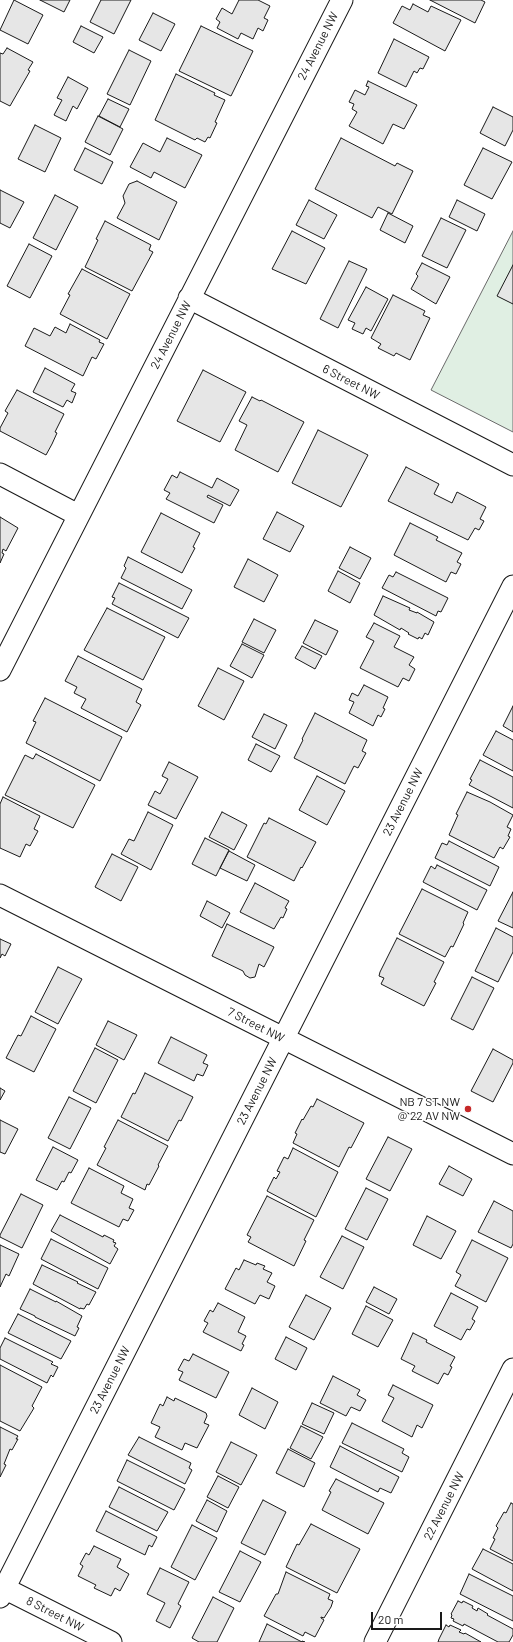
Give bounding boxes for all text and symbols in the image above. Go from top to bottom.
street label: 24 Avenue NW [295,9,341,83]
street label: 24 Avenue NW [148,298,194,372]
street label: 6 Street NW [320,361,382,403]
street label: 23 Avenue NW [380,766,426,838]
street label: 7 Street NW [225,1005,287,1045]
street label: 23 Avenue NW [234,1055,280,1127]
place label: NB 7 ST NW @ 22 AV NW [398,1095,460,1123]
marker: NB 7 ST NW @ 22 AV NW [463,1104,473,1114]
street label: 23 Avenue NW [87,1344,133,1416]
street label: 22 Avenue NW [421,1470,467,1542]
street label: 8 Street NW [24,1593,86,1635]
scale bar [373,1604,444,1630]
text: 20 m [378,1612,404,1626]

